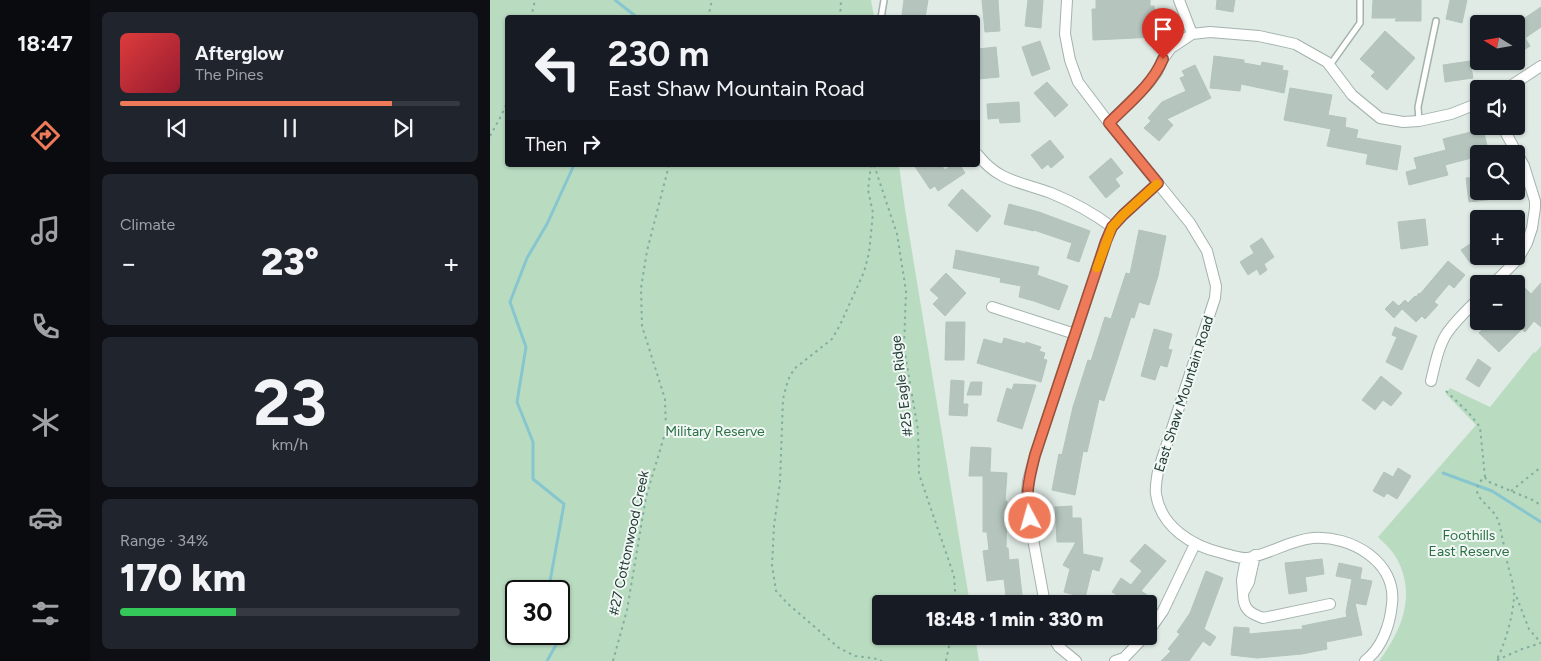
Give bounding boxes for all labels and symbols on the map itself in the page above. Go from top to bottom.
pin [1142,8,1184,59]
north arrow [1470,15,1525,70]
street label: East Shaw Mountain Road [1151,314,1217,474]
street label: #25 Eagle Ridge [887,334,917,438]
park label: Military Reserve [665,423,765,440]
street label: #27 Cottonwood Creek [605,469,653,617]
position arrow [1003,491,1055,543]
park label: Foothills East Reserve [1429,527,1510,560]
speed limit sign: 30 [505,580,570,645]

